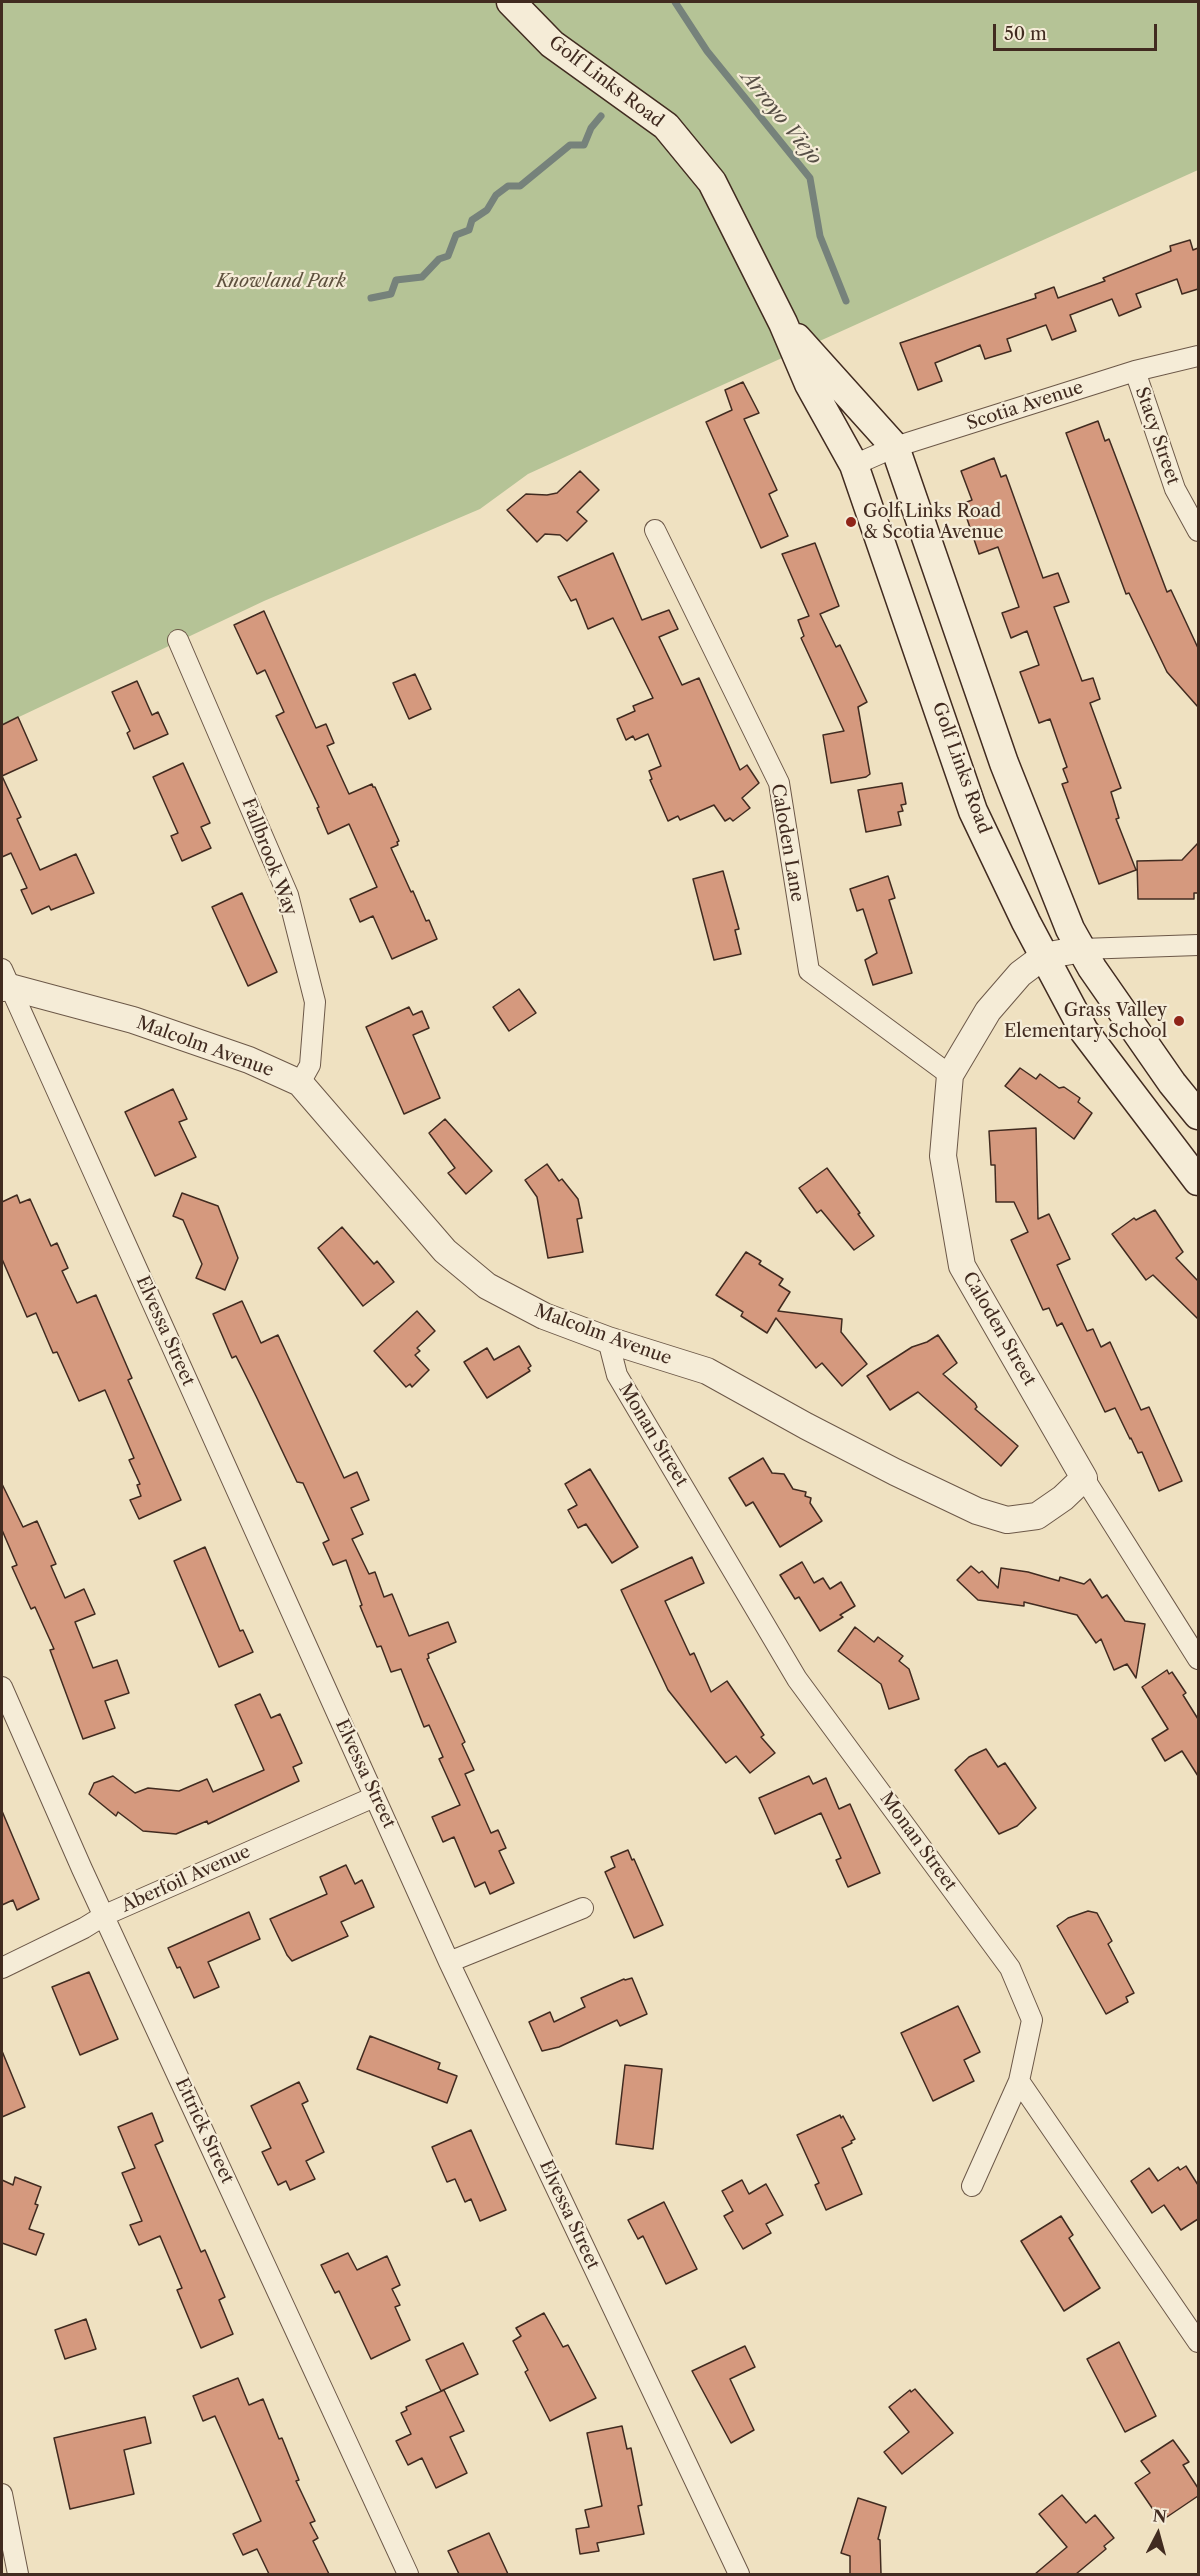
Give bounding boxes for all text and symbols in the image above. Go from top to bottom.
scale bar [996,12,1160,50]
text: 50 m [1004,23,1047,45]
street label: Golf Links Road [544,32,668,132]
water label: Arroyo Viejo [736,66,826,170]
park label: Knowland Park [216,271,346,293]
street label: Scotia Avenue [964,377,1086,435]
street label: Stacy Street [1130,384,1184,488]
place label: Golf Links Road & Scotia Avenue [863,501,1004,544]
marker: Golf Links Road & Scotia Avenue [844,515,858,529]
street label: Golf Links Road [927,699,995,837]
street label: Caloden Lane [766,782,808,904]
street label: Fallbrook Way [237,795,301,919]
place label: Grass Valley Elementary School [1004,1000,1167,1042]
street label: Malcolm Avenue [134,1012,276,1082]
marker: Grass Valley Elementary School [1172,1014,1186,1028]
street label: Caloden Street [958,1268,1040,1390]
street label: Elvessa Street [131,1273,199,1389]
street label: Malcolm Avenue [532,1300,674,1370]
street label: Monan Street [614,1379,692,1491]
street label: Elvessa Street [330,1716,400,1832]
street label: Monan Street [875,1788,961,1896]
street label: Aberfoil Avenue [118,1841,254,1917]
street label: Ettrick Street [170,2075,238,2187]
street label: Elvessa Street [534,2157,604,2273]
north arrow [1128,2504,1188,2564]
text: N [1152,2505,1168,2527]

